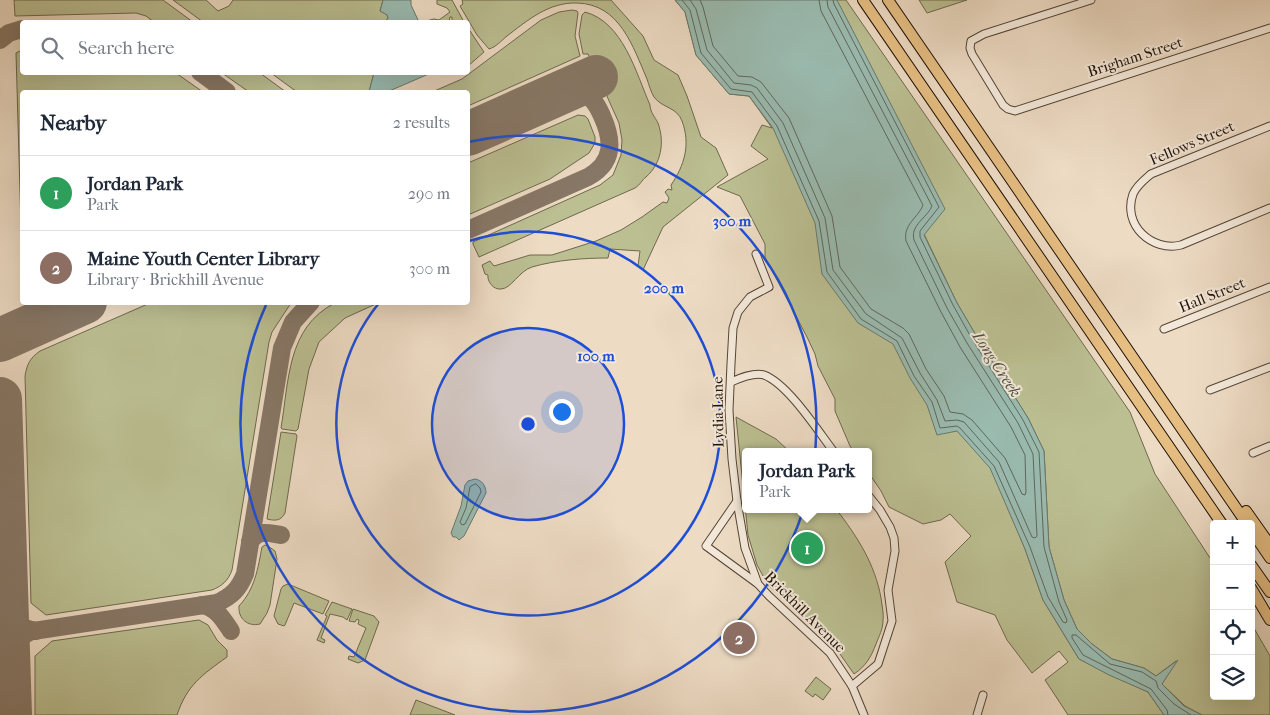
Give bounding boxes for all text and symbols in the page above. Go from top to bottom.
search box [20,20,470,75]
street label: Brigham Street [1085,33,1186,81]
icon: search [38,34,66,62]
text: Search here [78,37,174,59]
text: Nearby [40,111,106,135]
text: 2 results [393,113,450,132]
street label: Fellows Street [1147,117,1238,169]
text: Jordan Park [87,173,183,195]
text: 1 [53,184,59,203]
text: 290 m [408,184,450,203]
text: Park [87,195,119,214]
text: 300 m [713,212,752,230]
text: Maine Youth Center Library [87,248,319,270]
text: 2 [52,259,60,278]
text: 300 m [409,259,450,278]
text: Library · Brickhill Avenue [87,270,264,289]
street label: Hall Street [1176,273,1248,316]
text: 200 m [644,279,684,297]
water label: Long Creek [968,327,1025,400]
text: 100 m [577,347,615,365]
street label: Lydia Lane [708,376,728,448]
your location [549,399,575,425]
centre of rings [519,415,537,433]
popup [742,448,872,513]
text: Jordan Park [759,460,855,482]
text: Park [759,482,791,501]
map controls [1210,520,1255,700]
button: + [1210,520,1255,565]
pin: 1 [791,529,823,567]
button: − [1210,565,1255,610]
street label: Brickhill Avenue [761,568,850,657]
button: locate [1210,610,1255,655]
pin: 2 [723,619,755,657]
button: layers [1210,655,1255,700]

